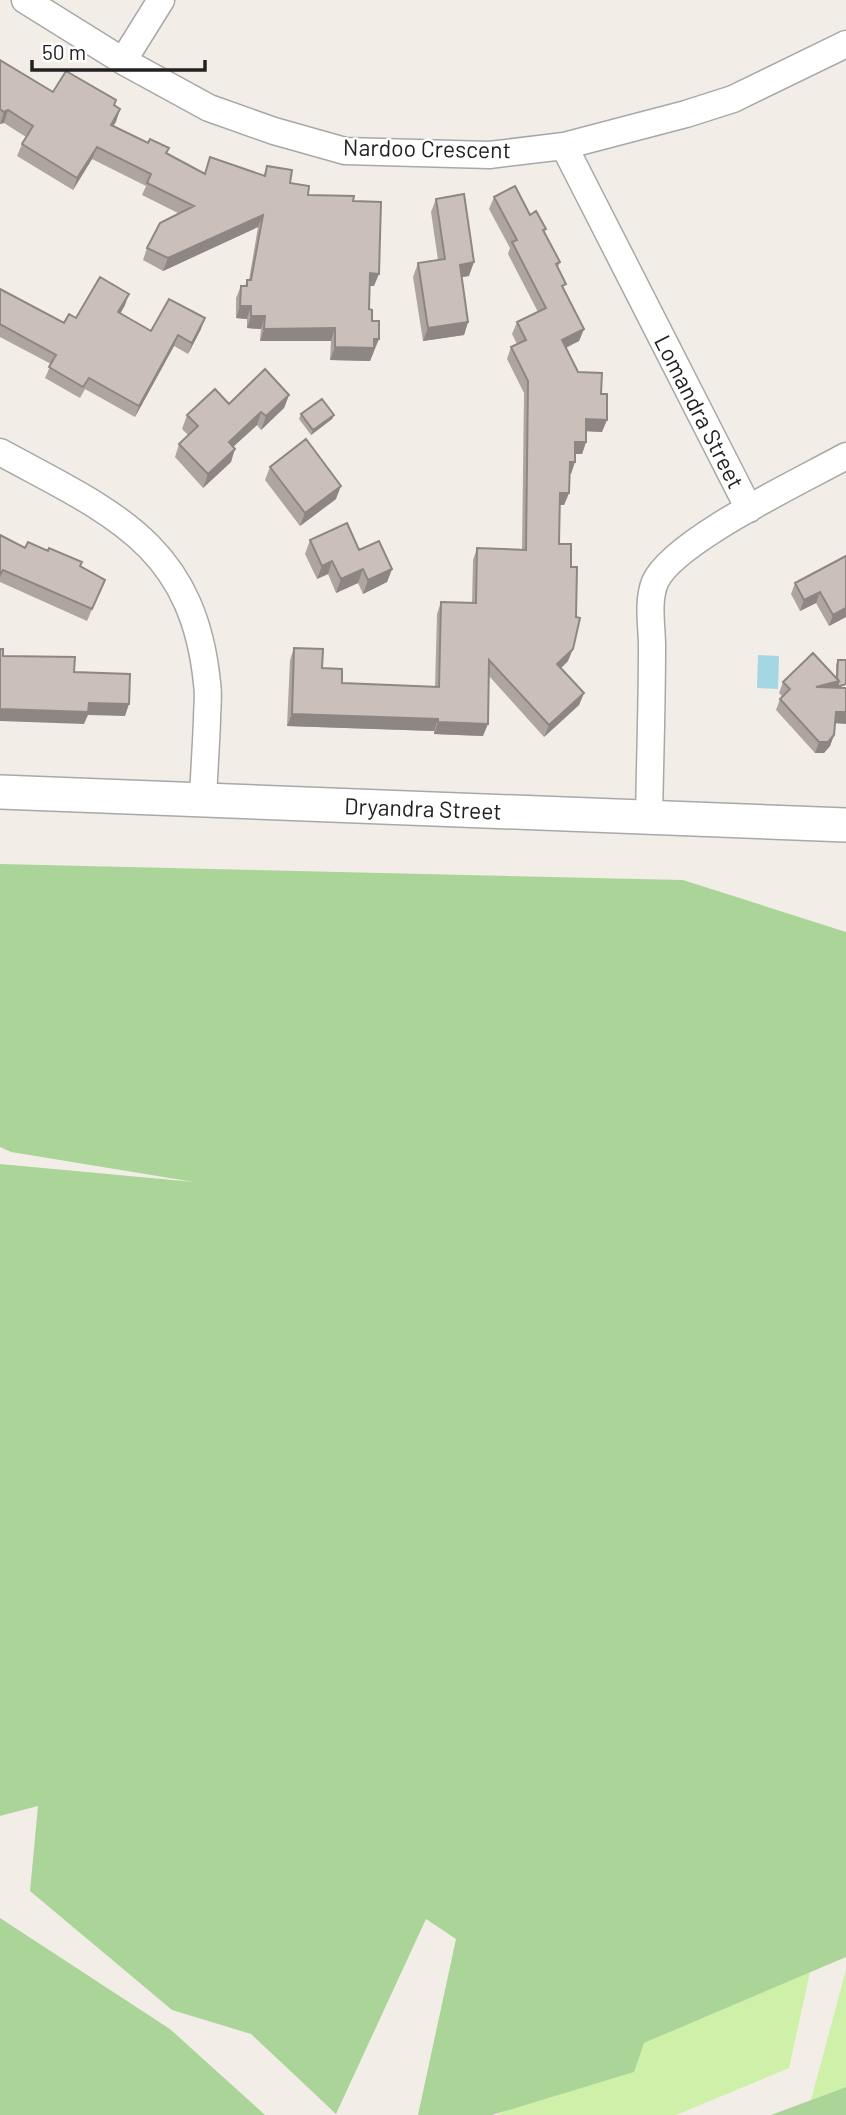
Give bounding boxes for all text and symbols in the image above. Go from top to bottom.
scale bar [32,28,205,72]
text: 50 m [42,39,86,64]
street label: Nardoo Crescent [343,133,511,163]
street label: Lomandra Street [649,330,751,493]
street label: Dryandra Street [344,791,502,825]

